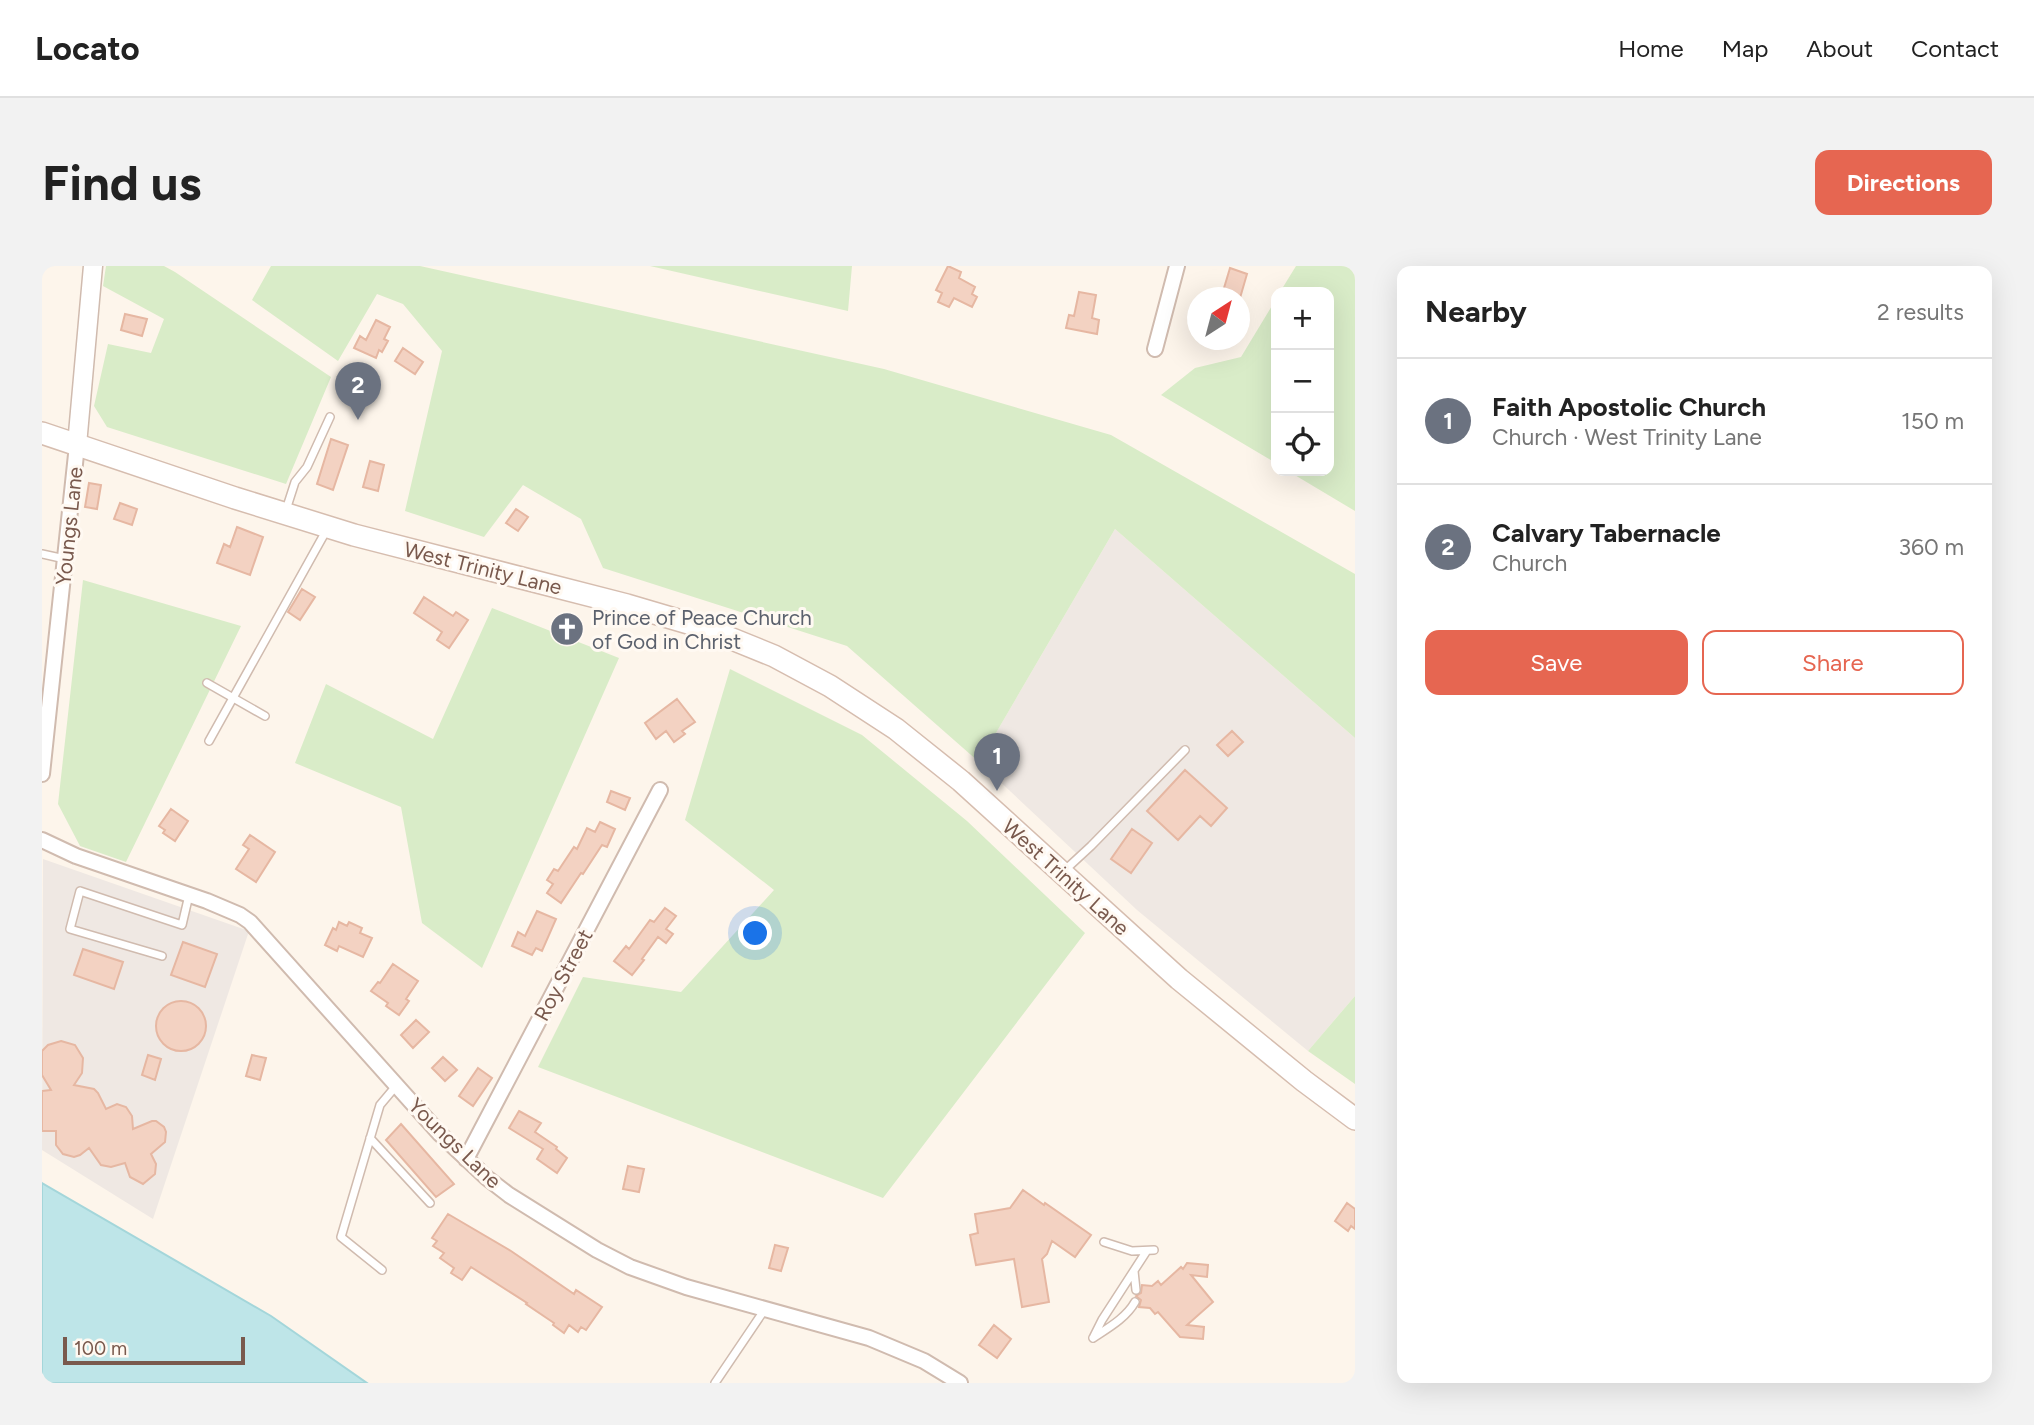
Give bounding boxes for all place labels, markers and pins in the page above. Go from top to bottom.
pin: 2 [335,362,381,420]
place label: Prince of Peace Church of God in Christ [592,605,812,654]
church icon: Prince of Peace Church of God in Christ [548,610,586,648]
pin: 1 [974,733,1020,791]

